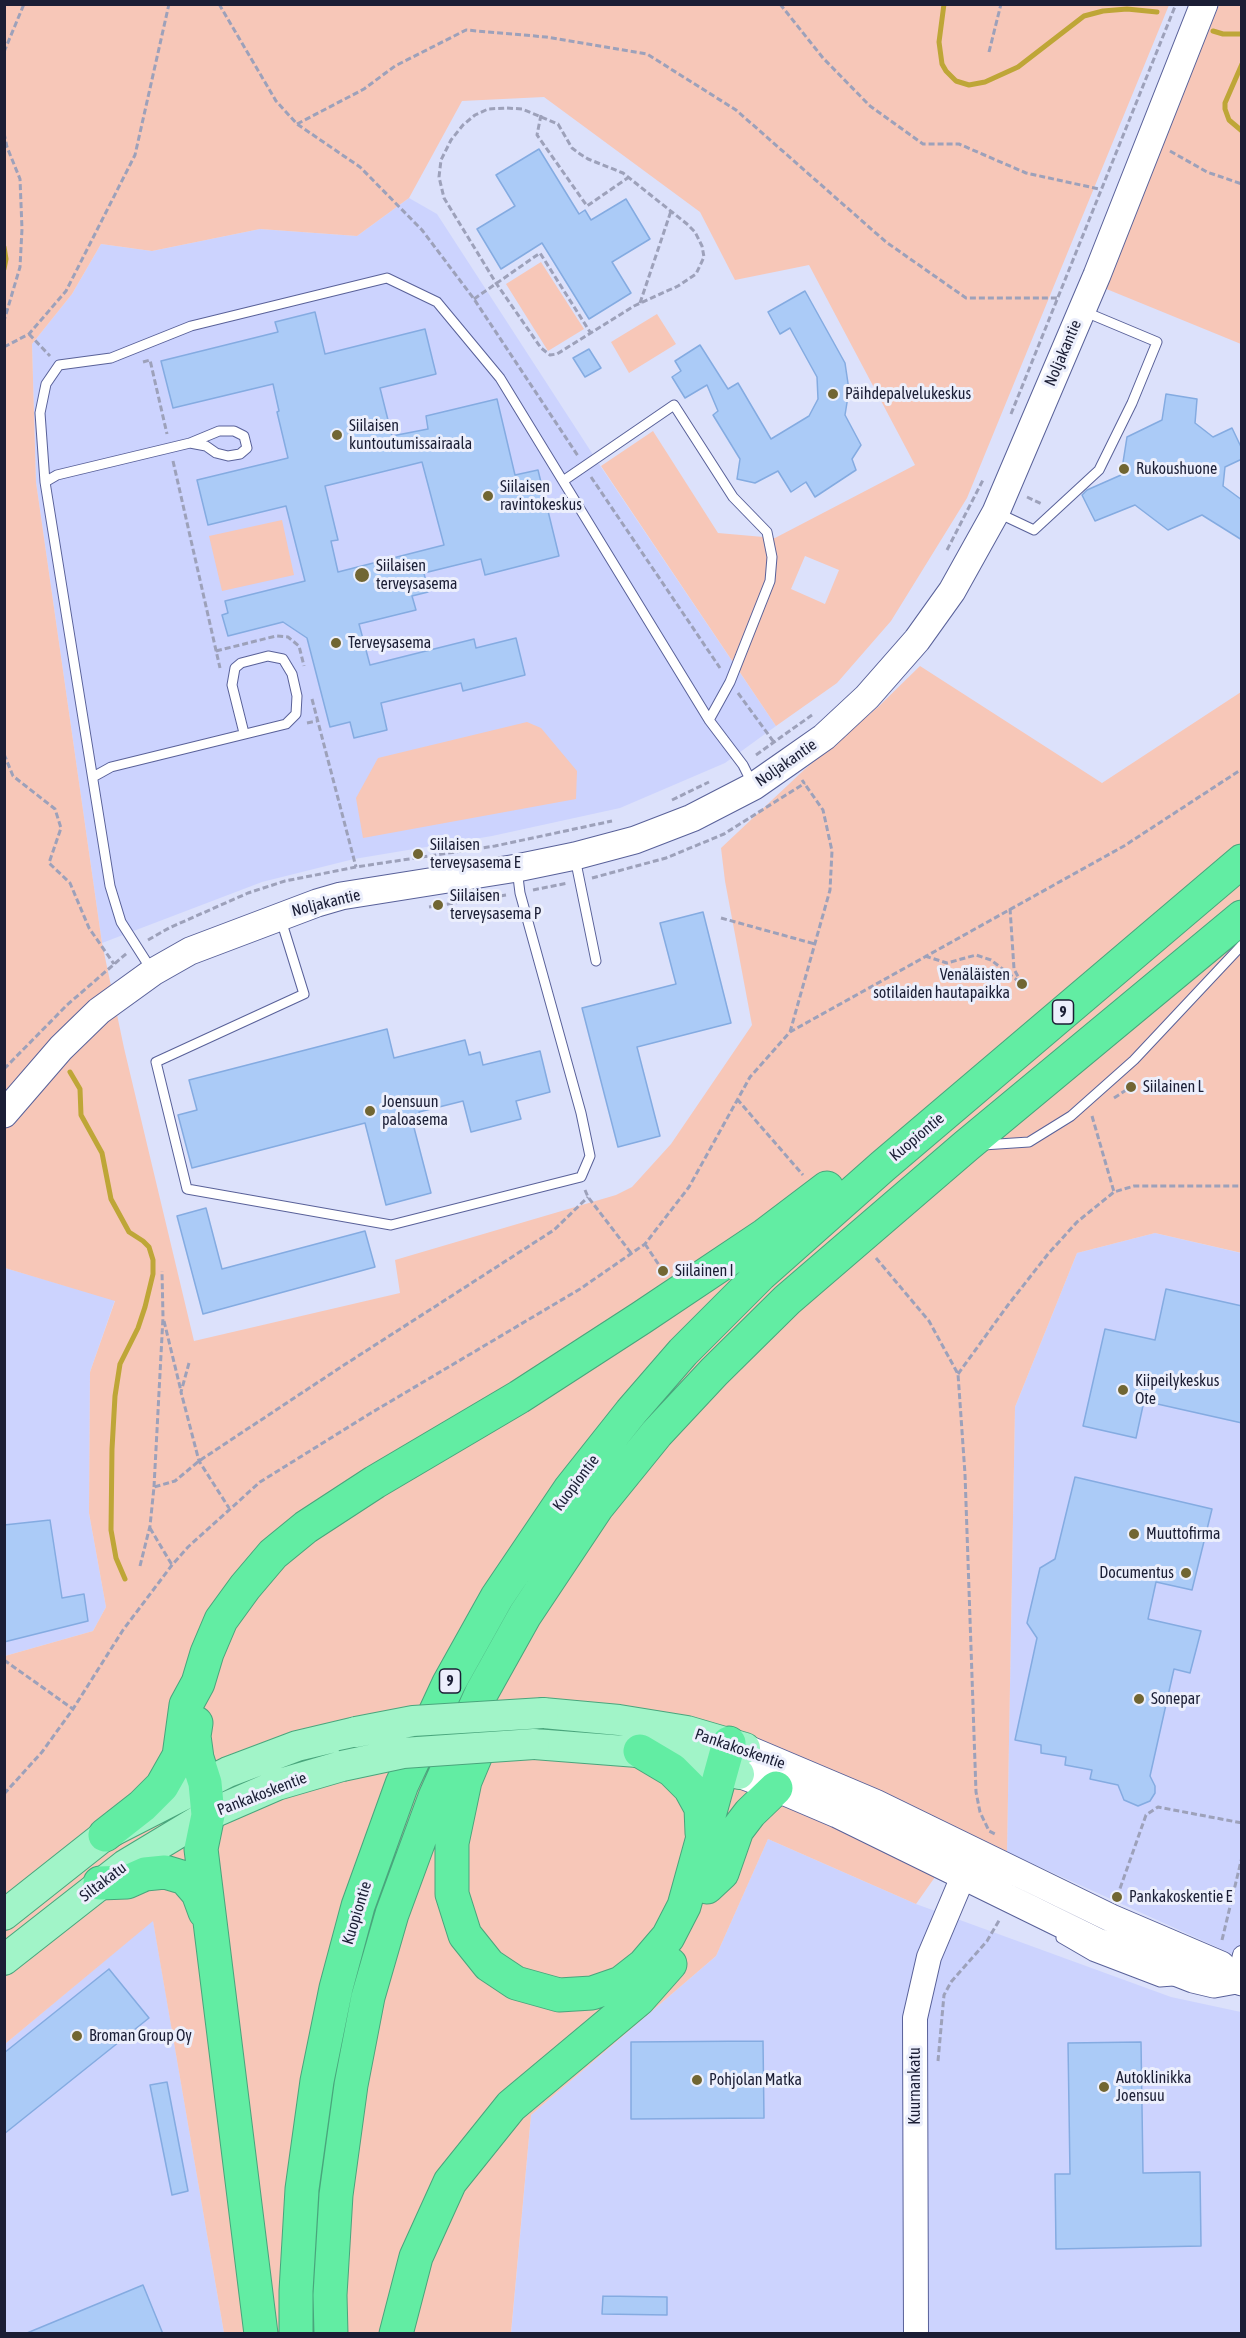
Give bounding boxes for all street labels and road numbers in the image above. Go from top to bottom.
street label: Noljakantie [1040,317,1086,389]
street label: Noljakantie [752,735,820,791]
street label: Noljakantie [290,885,362,921]
road number: 9 [1052,1000,1074,1024]
street label: Kuopiontie [886,1109,948,1165]
street label: Kuopiontie [549,1451,603,1515]
road number: 9 [440,1669,460,1693]
street label: Pankakoskentie [692,1725,788,1773]
street label: Pankakoskentie [215,1768,309,1820]
street label: Siltakatu [76,1858,130,1906]
street label: Kuopiontie [338,1879,376,1947]
street label: Kuurnankatu [905,2047,925,2125]

